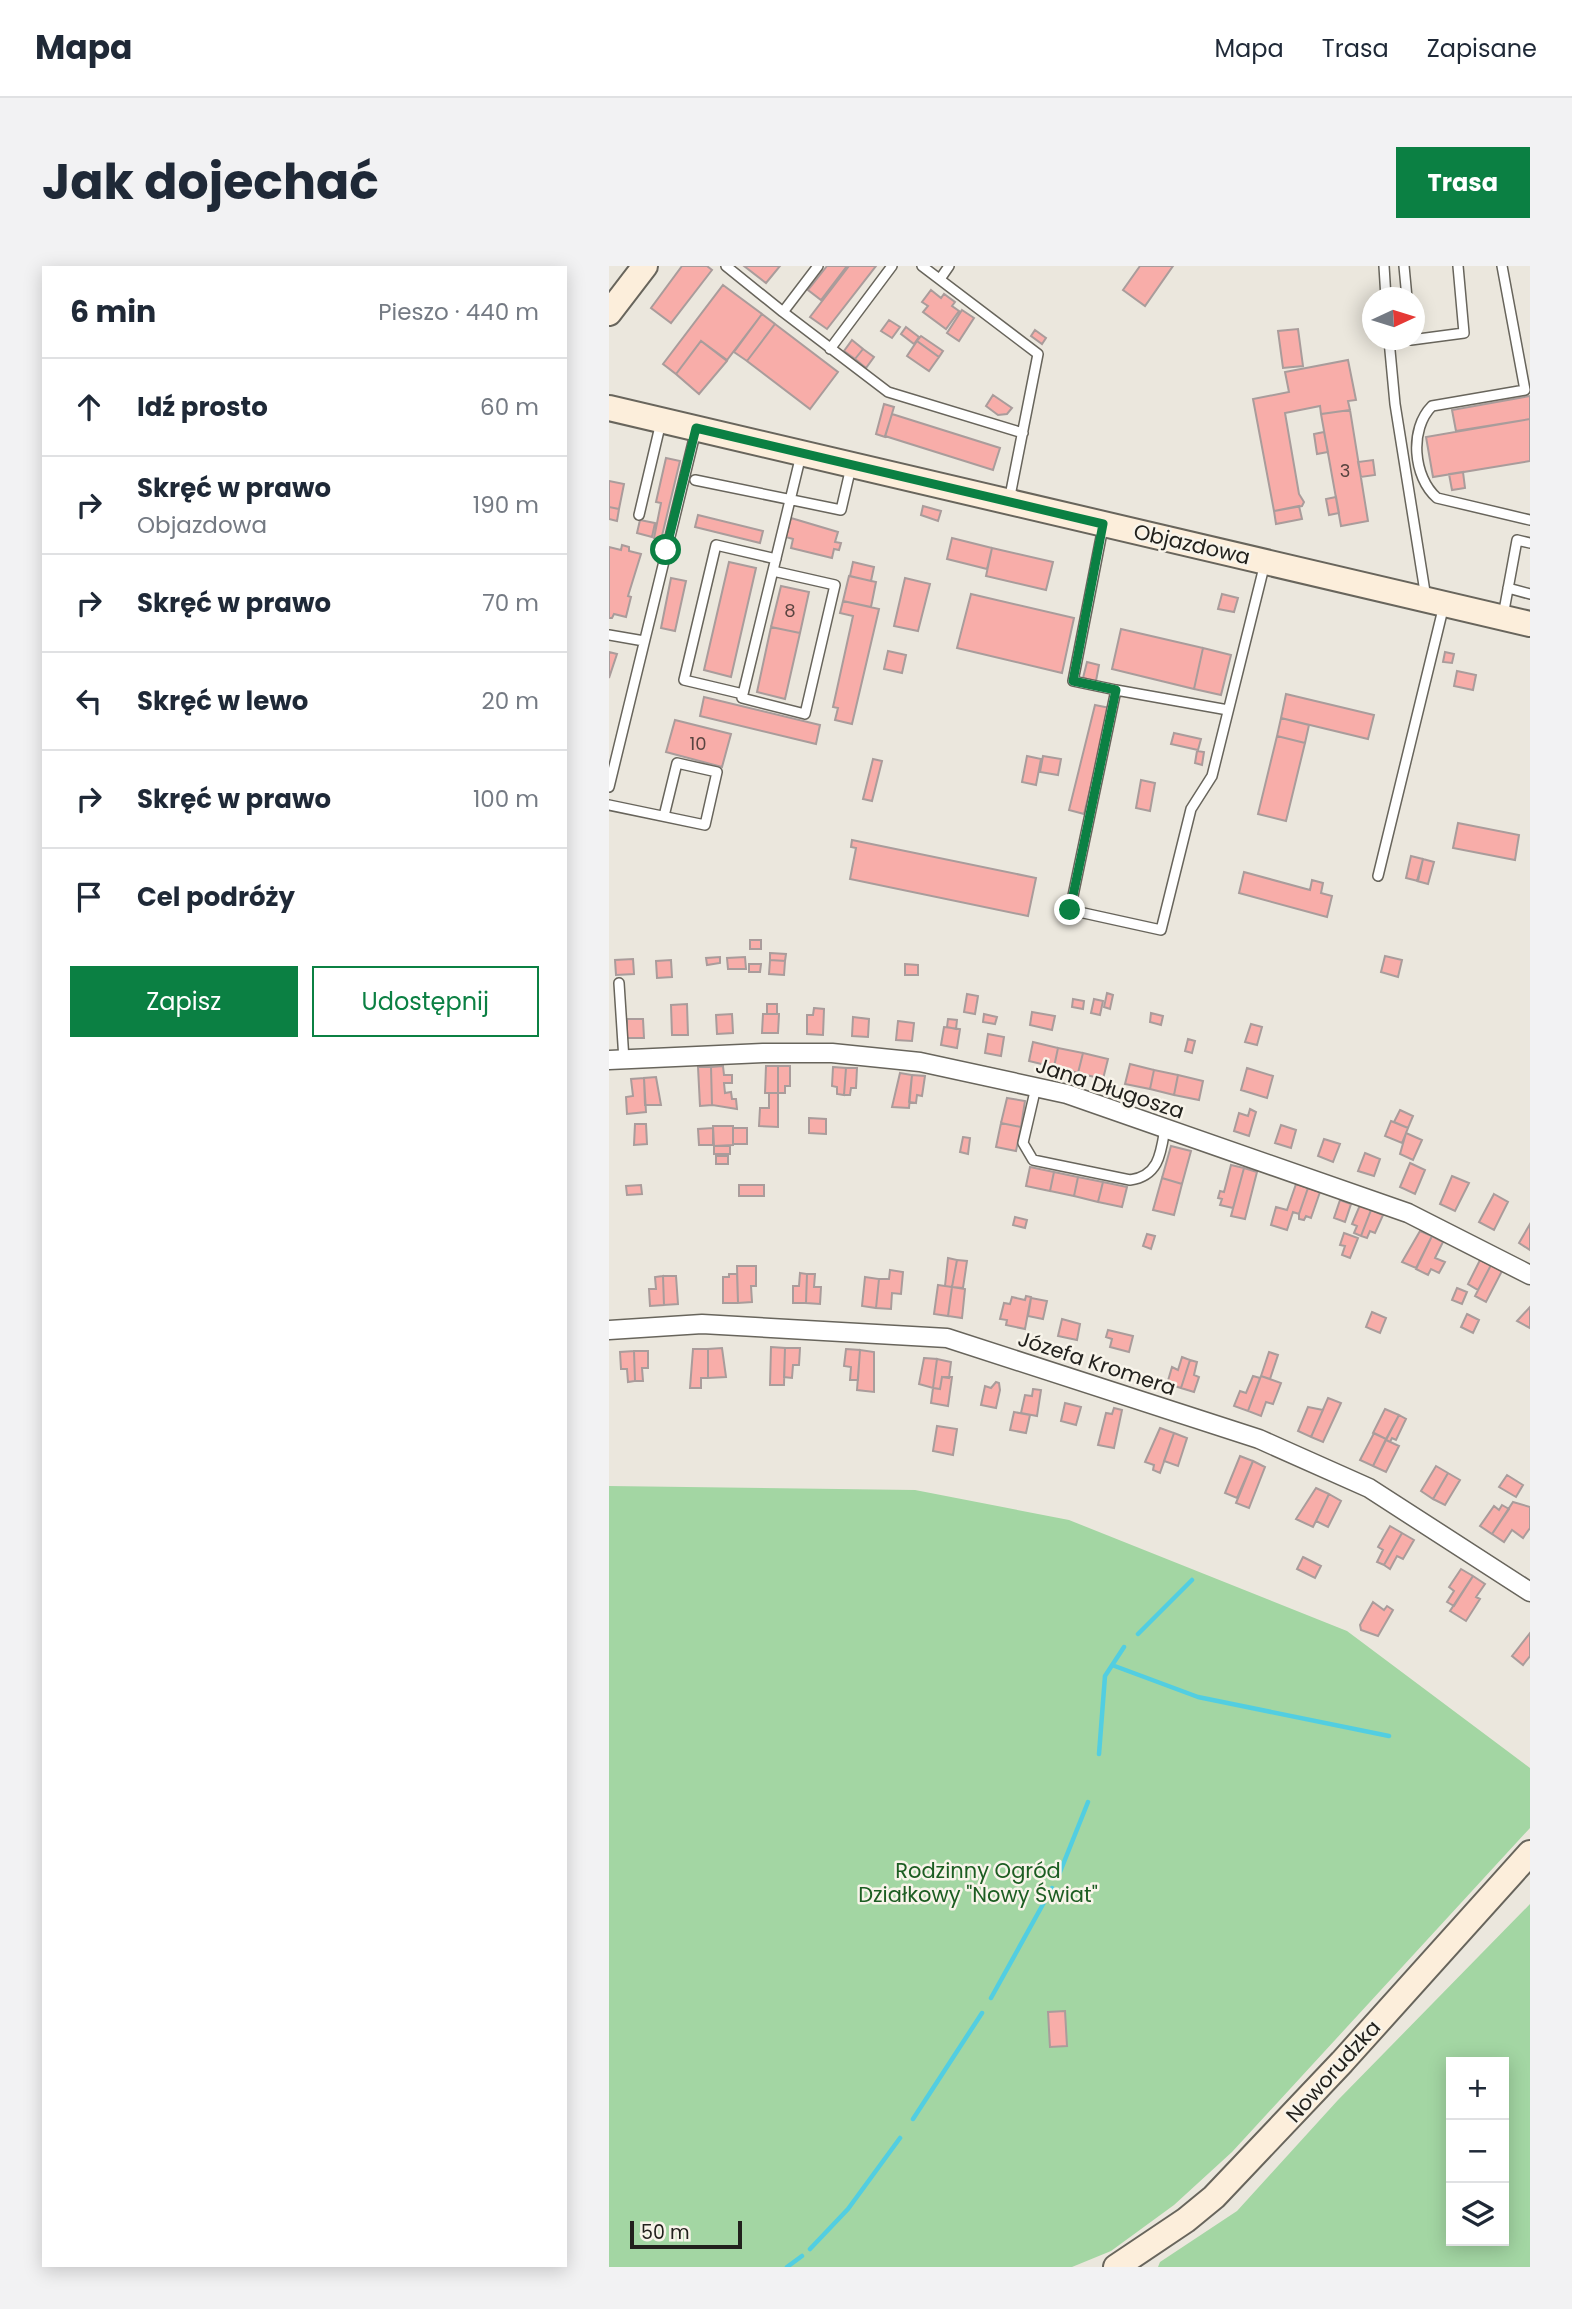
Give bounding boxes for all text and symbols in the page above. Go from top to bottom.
text: Mapa [35,24,133,71]
text: Mapa [1214,32,1284,65]
text: Trasa [1322,32,1389,65]
text: Zapisane [1427,32,1537,65]
button: Trasa [1396,147,1530,218]
text: Jak dojechać [42,148,379,216]
north arrow [1362,287,1425,350]
text: 6 min [70,290,156,333]
text: Pieszo · 440 m [378,296,539,328]
icon: ahead [70,388,108,426]
text: Idź prosto [137,389,268,425]
text: 60 m [480,391,539,423]
house number: 3 [1340,458,1350,483]
text: Skręć w prawo [137,470,331,506]
icon: right [70,486,108,524]
text: 190 m [473,489,539,521]
text: Objazdowa [137,509,267,541]
street label: Objazdowa [1131,517,1253,571]
route start [650,534,681,565]
icon: right [70,584,108,622]
text: Skręć w prawo [137,585,331,621]
text: 70 m [482,587,539,619]
house number: 8 [784,598,796,623]
icon: left [70,682,108,720]
text: Skręć w lewo [137,683,308,719]
text: 20 m [481,685,539,717]
house number: 10 [689,731,707,756]
icon: right [70,780,108,818]
text: Skręć w prawo [137,781,331,817]
text: 100 m [473,783,539,815]
icon: arrive [70,878,108,916]
text: Cel podróży [137,879,295,915]
route end [1054,894,1085,925]
button: Zapisz [70,966,298,1037]
button: Udostępnij [312,966,539,1037]
street label: Jana Długosza [1032,1050,1188,1126]
street label: Józefa Kromera [1014,1324,1180,1402]
park label: Rodzinny Ogród Działkowy "Nowy Świat" [858,1856,1098,1909]
street label: Noworudzka [1279,2013,1387,2129]
map controls [1446,2057,1509,2246]
button: + [1446,2057,1509,2120]
button: − [1446,2120,1509,2183]
button: layers [1446,2183,1509,2246]
scale bar [630,2218,742,2250]
text: 50 m [641,2219,690,2246]

